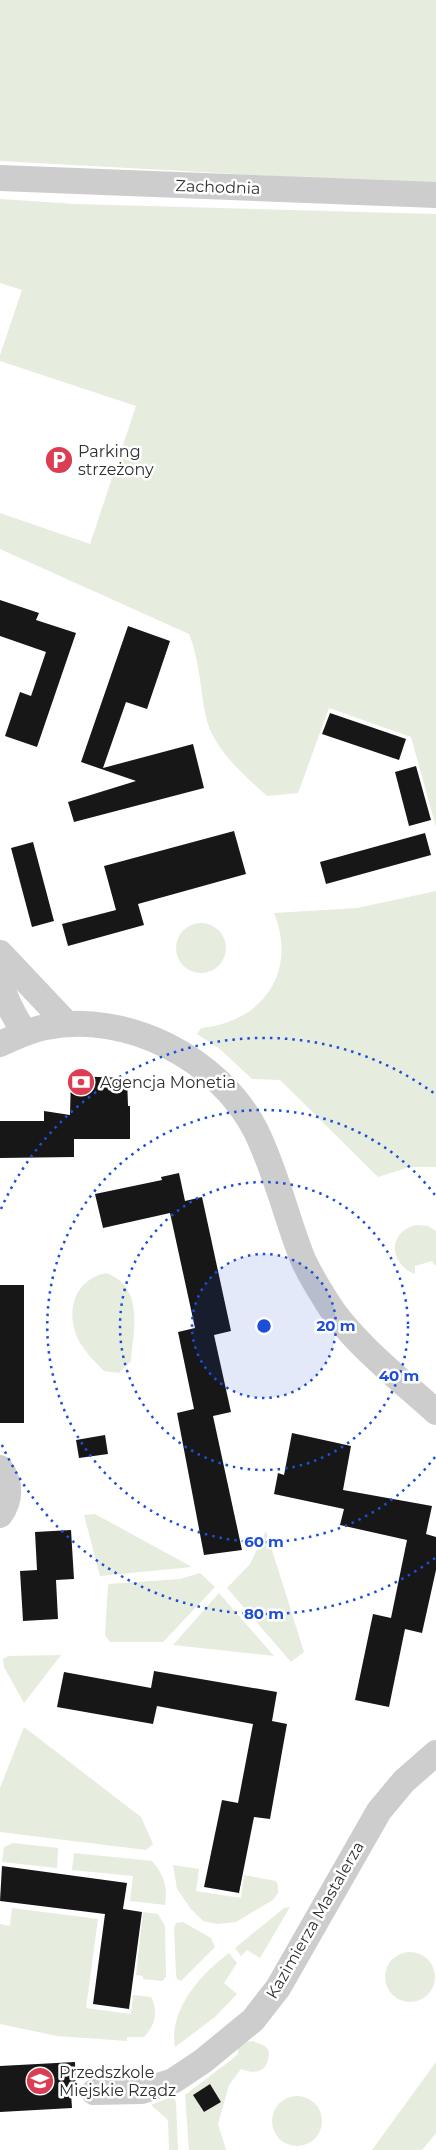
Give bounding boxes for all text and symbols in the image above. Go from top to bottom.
street label: Zachodnia [175,176,261,198]
place label: Parking strzeżony [78,442,154,479]
parking icon: Parking strzeżony [44,445,74,475]
bank icon: Agencja Monetia [66,1067,96,1097]
place label: Agencja Monetia [100,1073,236,1092]
text: 20 m [316,1316,356,1335]
centre of rings [255,1317,273,1335]
text: 40 m [379,1366,419,1385]
text: 60 m [244,1532,284,1551]
text: 80 m [244,1604,284,1623]
street label: Kazimierza Mastalerza [262,1838,368,2002]
place label: Przedszkole Miejskie Rządz [59,2063,176,2100]
school or university icon: Przedszkole Miejskie Rządz [25,2066,55,2096]

